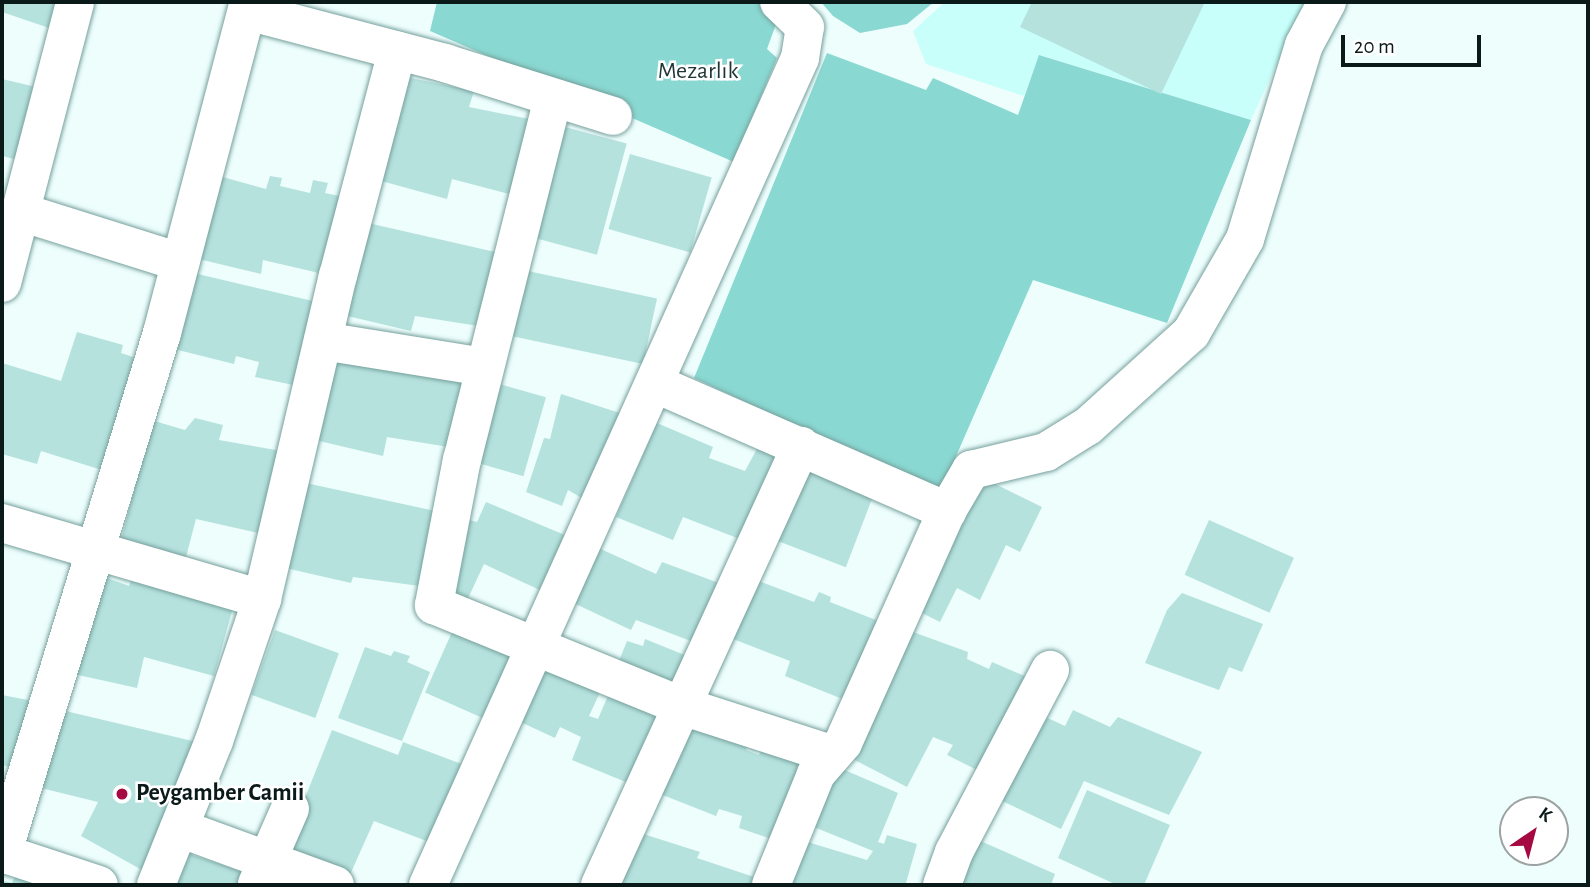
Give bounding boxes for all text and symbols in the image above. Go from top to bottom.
scale bar [1345,21,1485,65]
text: 20 m [1354,36,1395,57]
park label: Mezarlık [658,58,738,86]
place label: Peygamber Camii [136,780,304,808]
marker: Peygamber Camii [114,786,130,802]
north arrow [1499,796,1569,866]
text: K [1535,804,1555,826]

